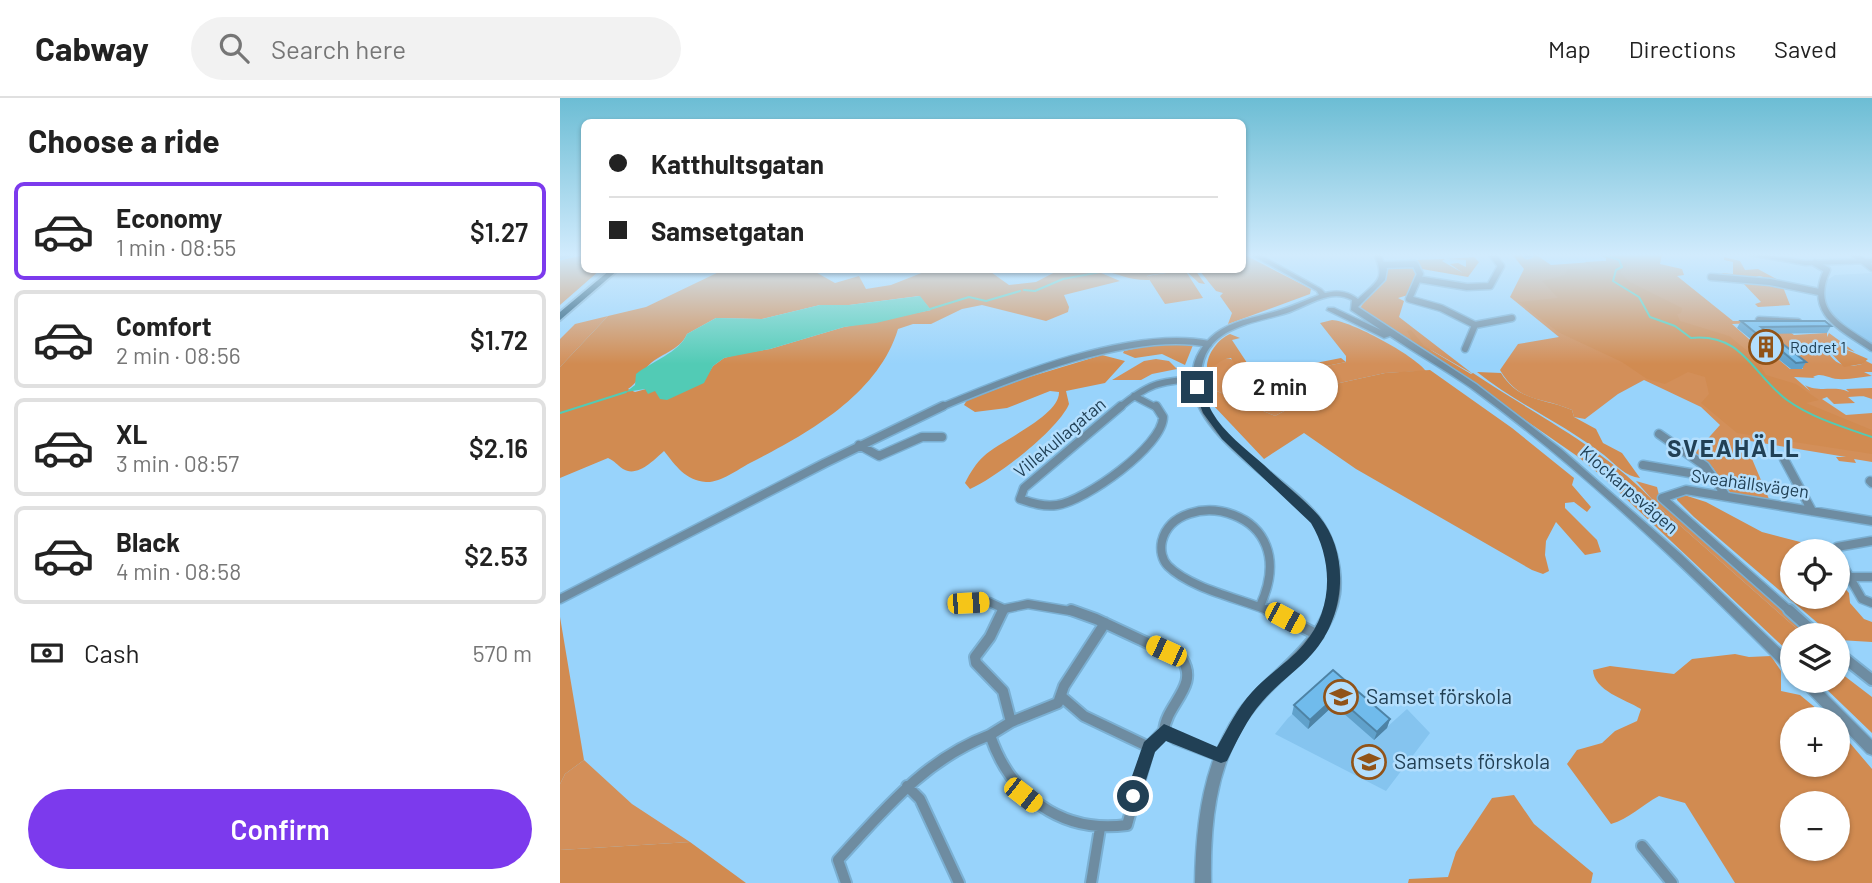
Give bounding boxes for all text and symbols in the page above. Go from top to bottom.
search box [191,17,681,80]
text: Cabway [35,28,149,68]
icon: search [215,29,253,67]
text: Search here [271,33,406,64]
text: Map [1548,34,1591,63]
text: Directions [1629,34,1736,63]
text: Saved [1774,34,1837,63]
text: Choose a ride [28,121,220,159]
text: Katthultsgatan [651,148,824,179]
icon: car [32,200,95,263]
text: Economy [116,202,222,233]
text: Samsetgatan [651,215,804,246]
text: $1.27 [470,216,528,247]
text: 1 min · 08:55 [116,233,236,261]
icon: car [32,308,95,371]
text: Comfort [116,310,212,341]
text: $1.72 [470,324,528,355]
building icon: Rodret 1 [1747,328,1785,366]
place label: Rodret 1 [1790,337,1846,356]
text: 2 min · 08:56 [116,341,241,369]
callout: 2 min [1222,362,1337,412]
route end [1181,371,1213,403]
text: 2 min [1253,372,1307,400]
street label: Villekullagatan [1009,392,1110,482]
icon: car [32,416,95,479]
text: XL [116,418,147,449]
text: $2.16 [469,432,528,463]
district label: SVEAHÄLL [1667,433,1801,462]
street label: Klockarpsvägen [1576,440,1683,538]
text: 3 min · 08:57 [116,449,239,477]
street label: Sveahällsvägen [1690,464,1811,502]
icon: car [32,524,95,587]
text: Black [116,526,180,557]
map controls [1780,539,1850,861]
button: locate [1780,539,1850,609]
text: $2.53 [464,540,528,571]
text: 4 min · 08:58 [116,557,241,585]
car [947,591,990,615]
car [1262,599,1309,637]
button: layers [1780,623,1850,693]
car [1143,633,1190,669]
icon: cash [28,634,66,672]
text: Cash [84,637,139,668]
text: 570 m [473,639,532,667]
school or university icon: Samset förskola [1322,678,1360,716]
place label: Samset förskola [1366,683,1512,708]
button: + [1780,707,1850,777]
school or university icon: Samsets förskola [1350,743,1388,781]
place label: Samsets förskola [1394,748,1550,773]
car [1000,774,1047,816]
route start [1117,780,1149,812]
button: Confirm [28,789,532,869]
button: − [1780,791,1850,861]

